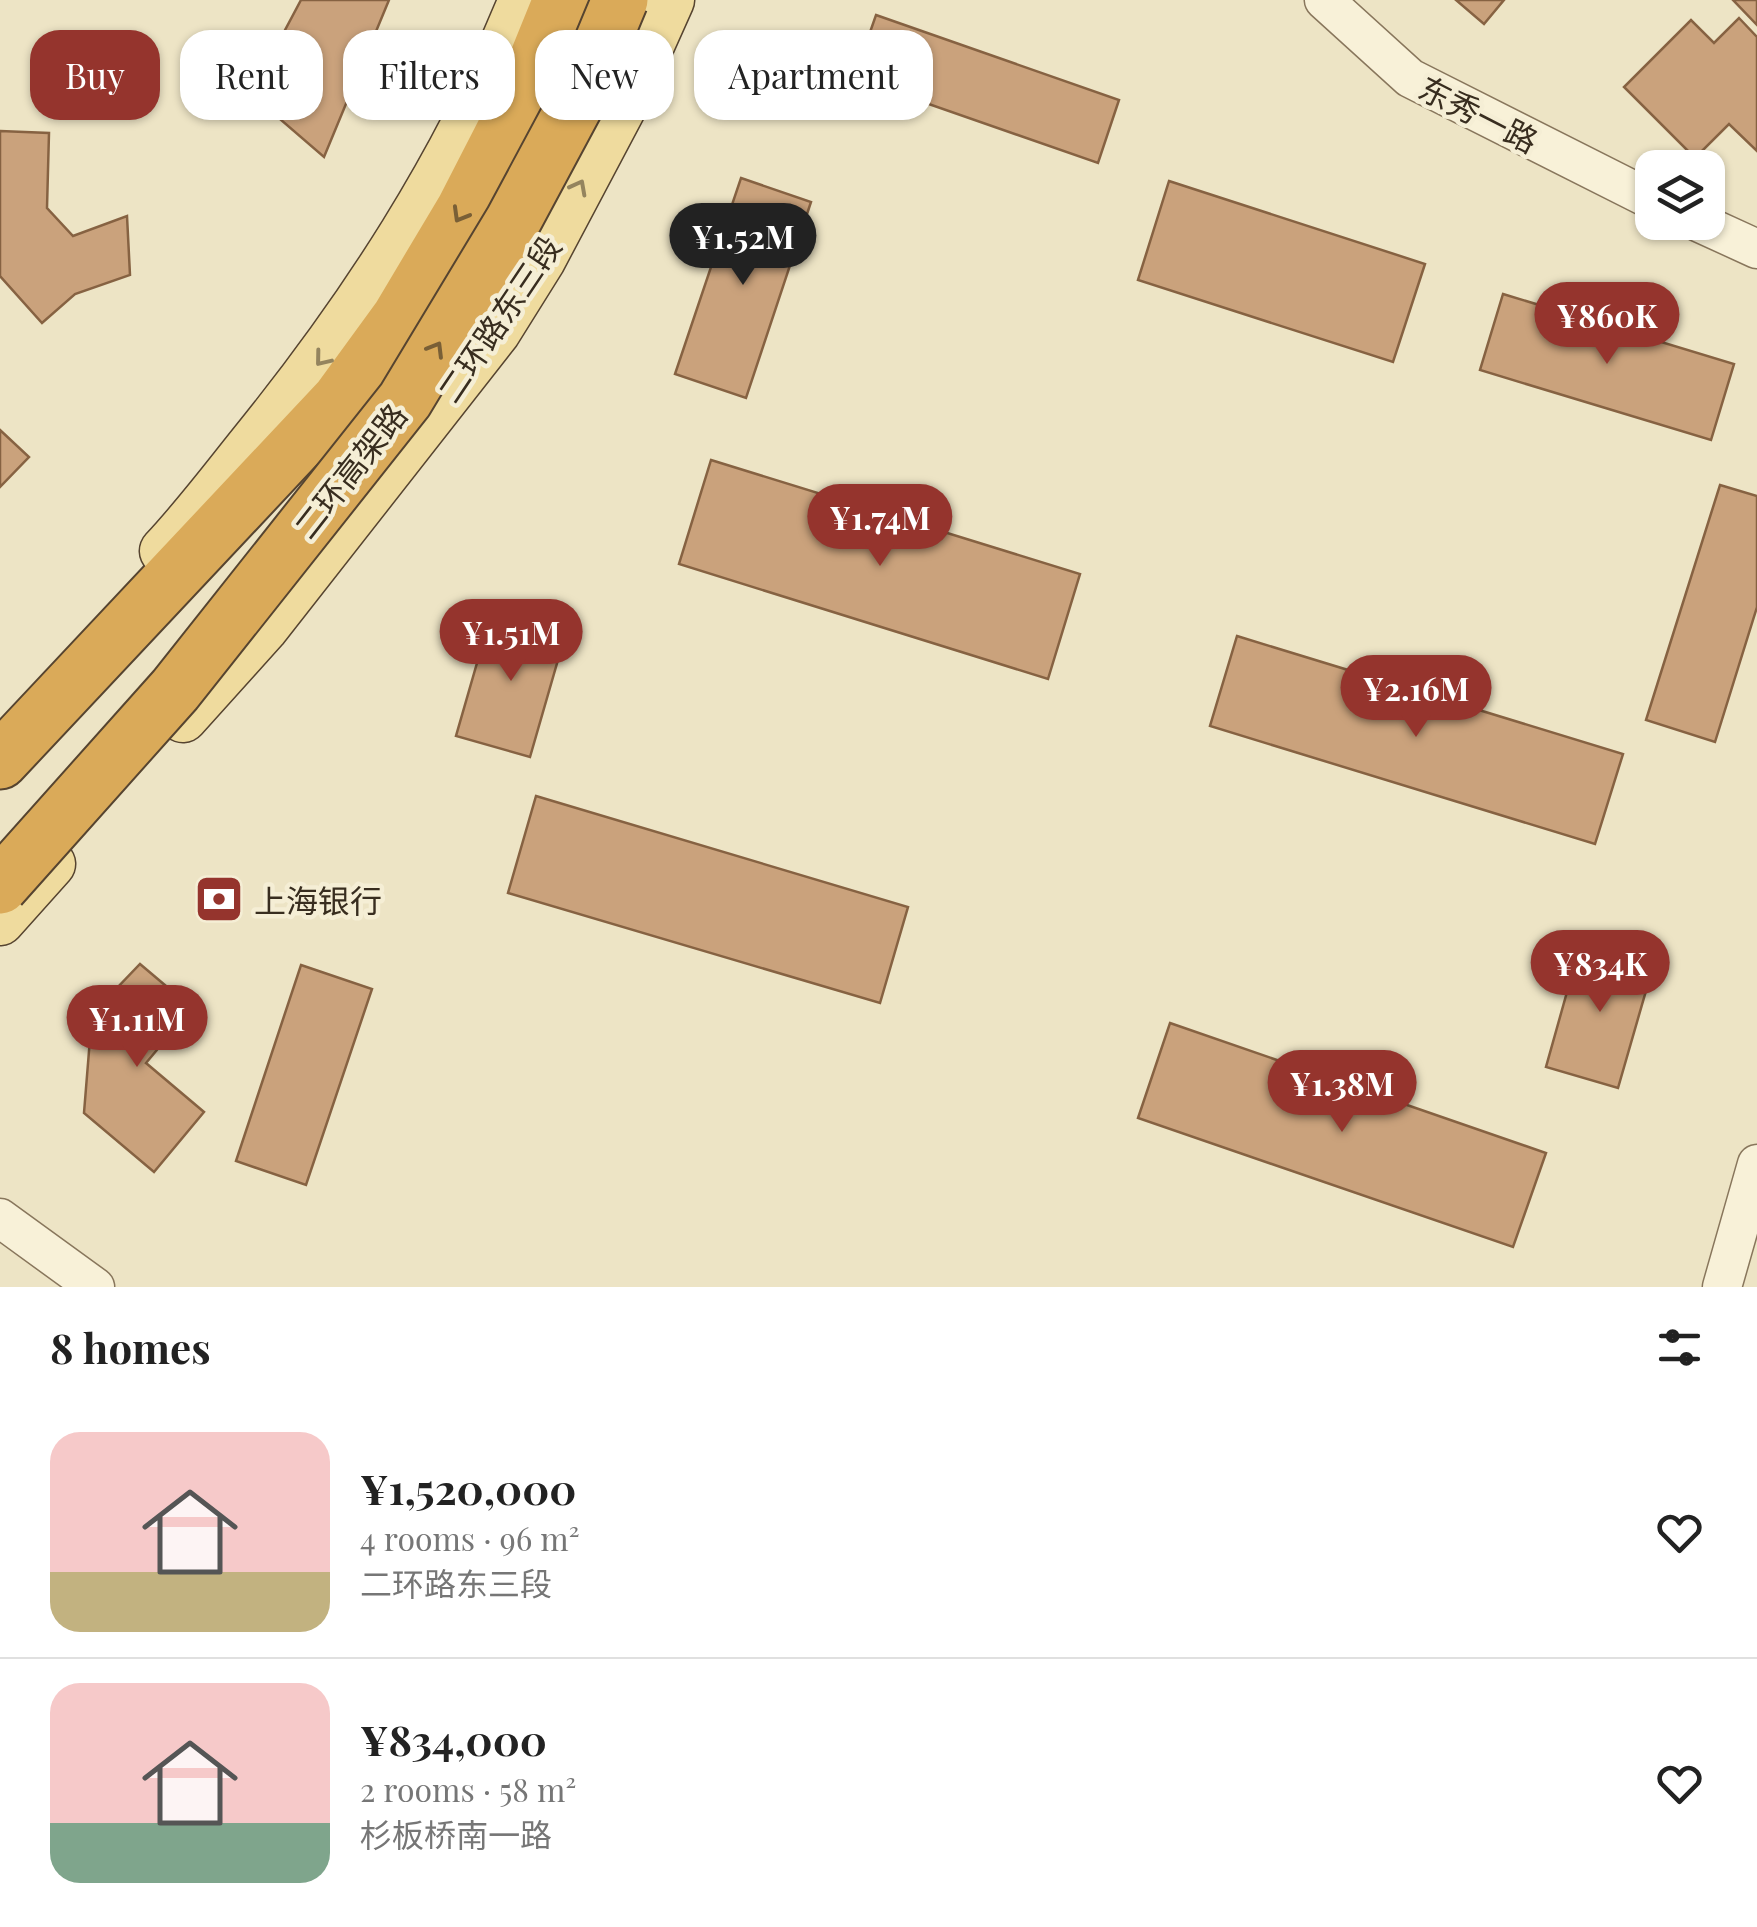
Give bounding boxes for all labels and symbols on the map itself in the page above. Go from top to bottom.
street label: 东秀一路 [1412,65,1546,161]
one-way arrow [567,180,586,198]
pin: ¥1.52M [662,203,824,288]
one-way arrow [453,204,472,222]
street label: 二环路东三段 [426,226,570,410]
pin: ¥860K [1537,282,1677,367]
one-way arrow [424,342,443,360]
one-way arrow [316,347,334,365]
street label: 二环高架路 [283,394,415,546]
pin: ¥1.74M [799,484,961,569]
pin: ¥1.51M [430,599,592,684]
pin: ¥2.16M [1335,655,1497,740]
bank icon: 上海银行 [193,873,245,925]
place label: 上海银行 [254,878,382,921]
pin: ¥834K [1530,930,1670,1015]
pin: ¥1.11M [56,985,218,1070]
pin: ¥1.38M [1261,1050,1423,1135]

